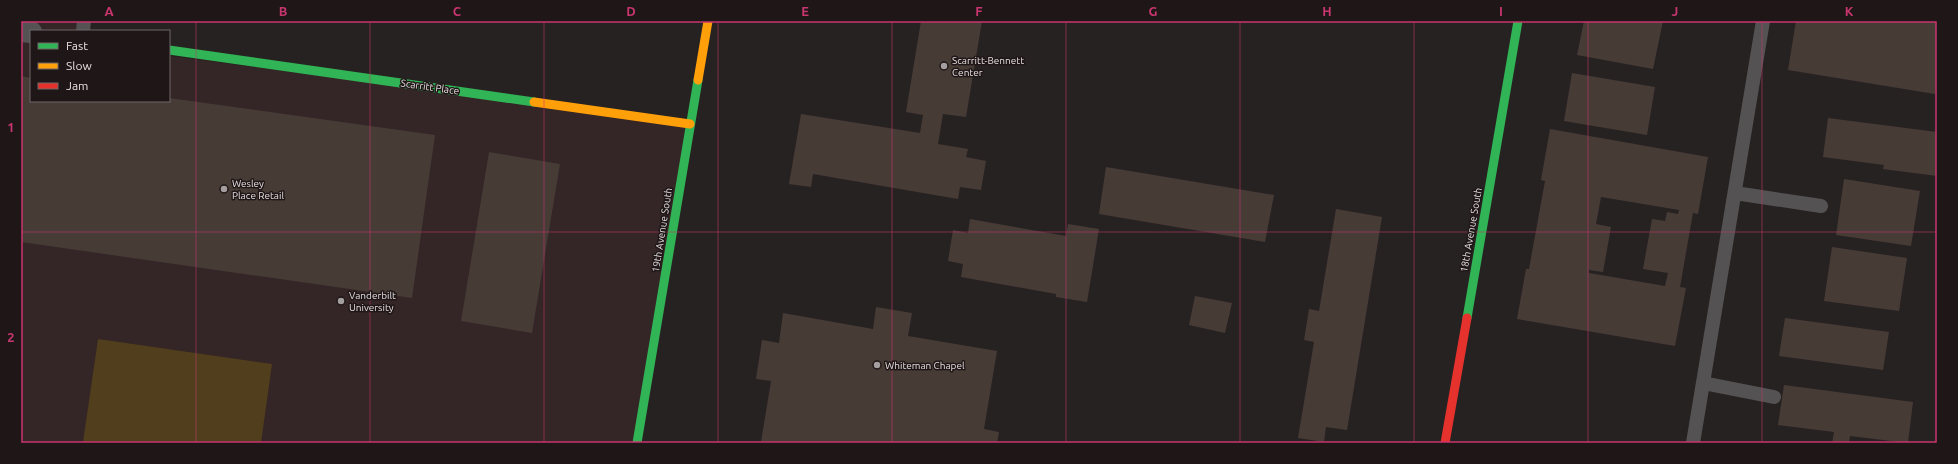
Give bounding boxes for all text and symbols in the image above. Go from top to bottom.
text: A [104,4,114,18]
text: B [279,4,288,18]
text: C [453,4,462,18]
text: D [626,4,636,18]
text: E [801,4,809,18]
text: F [975,4,983,18]
text: G [1149,4,1158,18]
text: H [1322,4,1332,18]
text: I [1499,4,1503,18]
text: J [1672,4,1678,18]
text: K [1845,4,1854,18]
legend [30,30,170,102]
text: Fast [66,39,88,52]
place label: Scarritt-Bennett Center [952,55,1024,78]
text: Slow [66,59,92,72]
marker: Scarritt-Bennett Center [939,61,949,71]
street label: Scarritt Place [400,77,460,97]
text: Jam [66,79,88,92]
text: 1 [7,120,15,134]
place label: Wesley Place Retail [232,178,284,201]
marker: Wesley Place Retail [219,184,229,194]
street label: 19th Avenue South [650,187,674,273]
street label: 18th Avenue South [1458,187,1484,273]
place label: Vanderbilt University [349,290,396,313]
marker: Vanderbilt University [336,296,346,306]
text: 2 [7,330,15,344]
marker: Whiteman Chapel [872,360,882,370]
place label: Whiteman Chapel [885,360,965,371]

